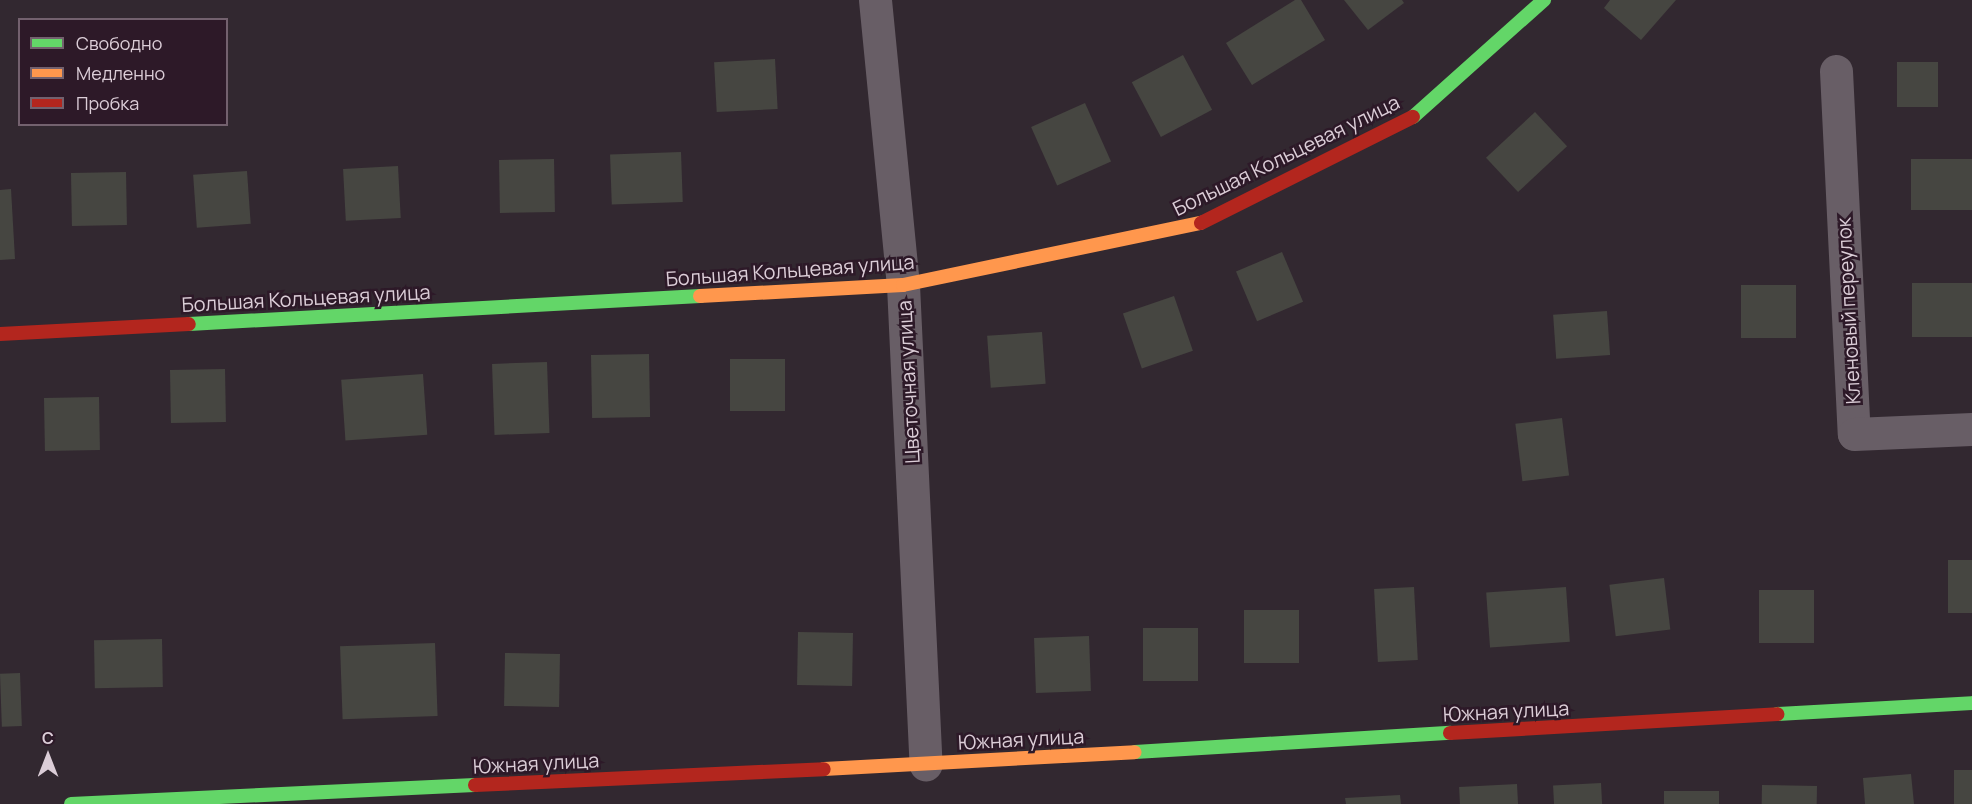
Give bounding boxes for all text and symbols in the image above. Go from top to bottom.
legend [18,18,228,126]
text: Свободно [76,31,162,55]
text: Медленно [76,61,165,85]
street label: Большая Кольцевая улица [1169,90,1403,220]
text: Пробка [76,91,139,115]
street label: Кленовый переулок [1831,217,1865,405]
street label: Большая Кольцевая улица [665,249,915,291]
street label: Большая Кольцевая улица [181,279,431,317]
street label: Цветочная улица [892,300,924,464]
street label: Южная улица [1442,696,1570,726]
street label: Южная улица [957,724,1085,754]
north arrow [18,726,78,786]
text: С [42,727,54,749]
street label: Южная улица [472,748,600,778]

